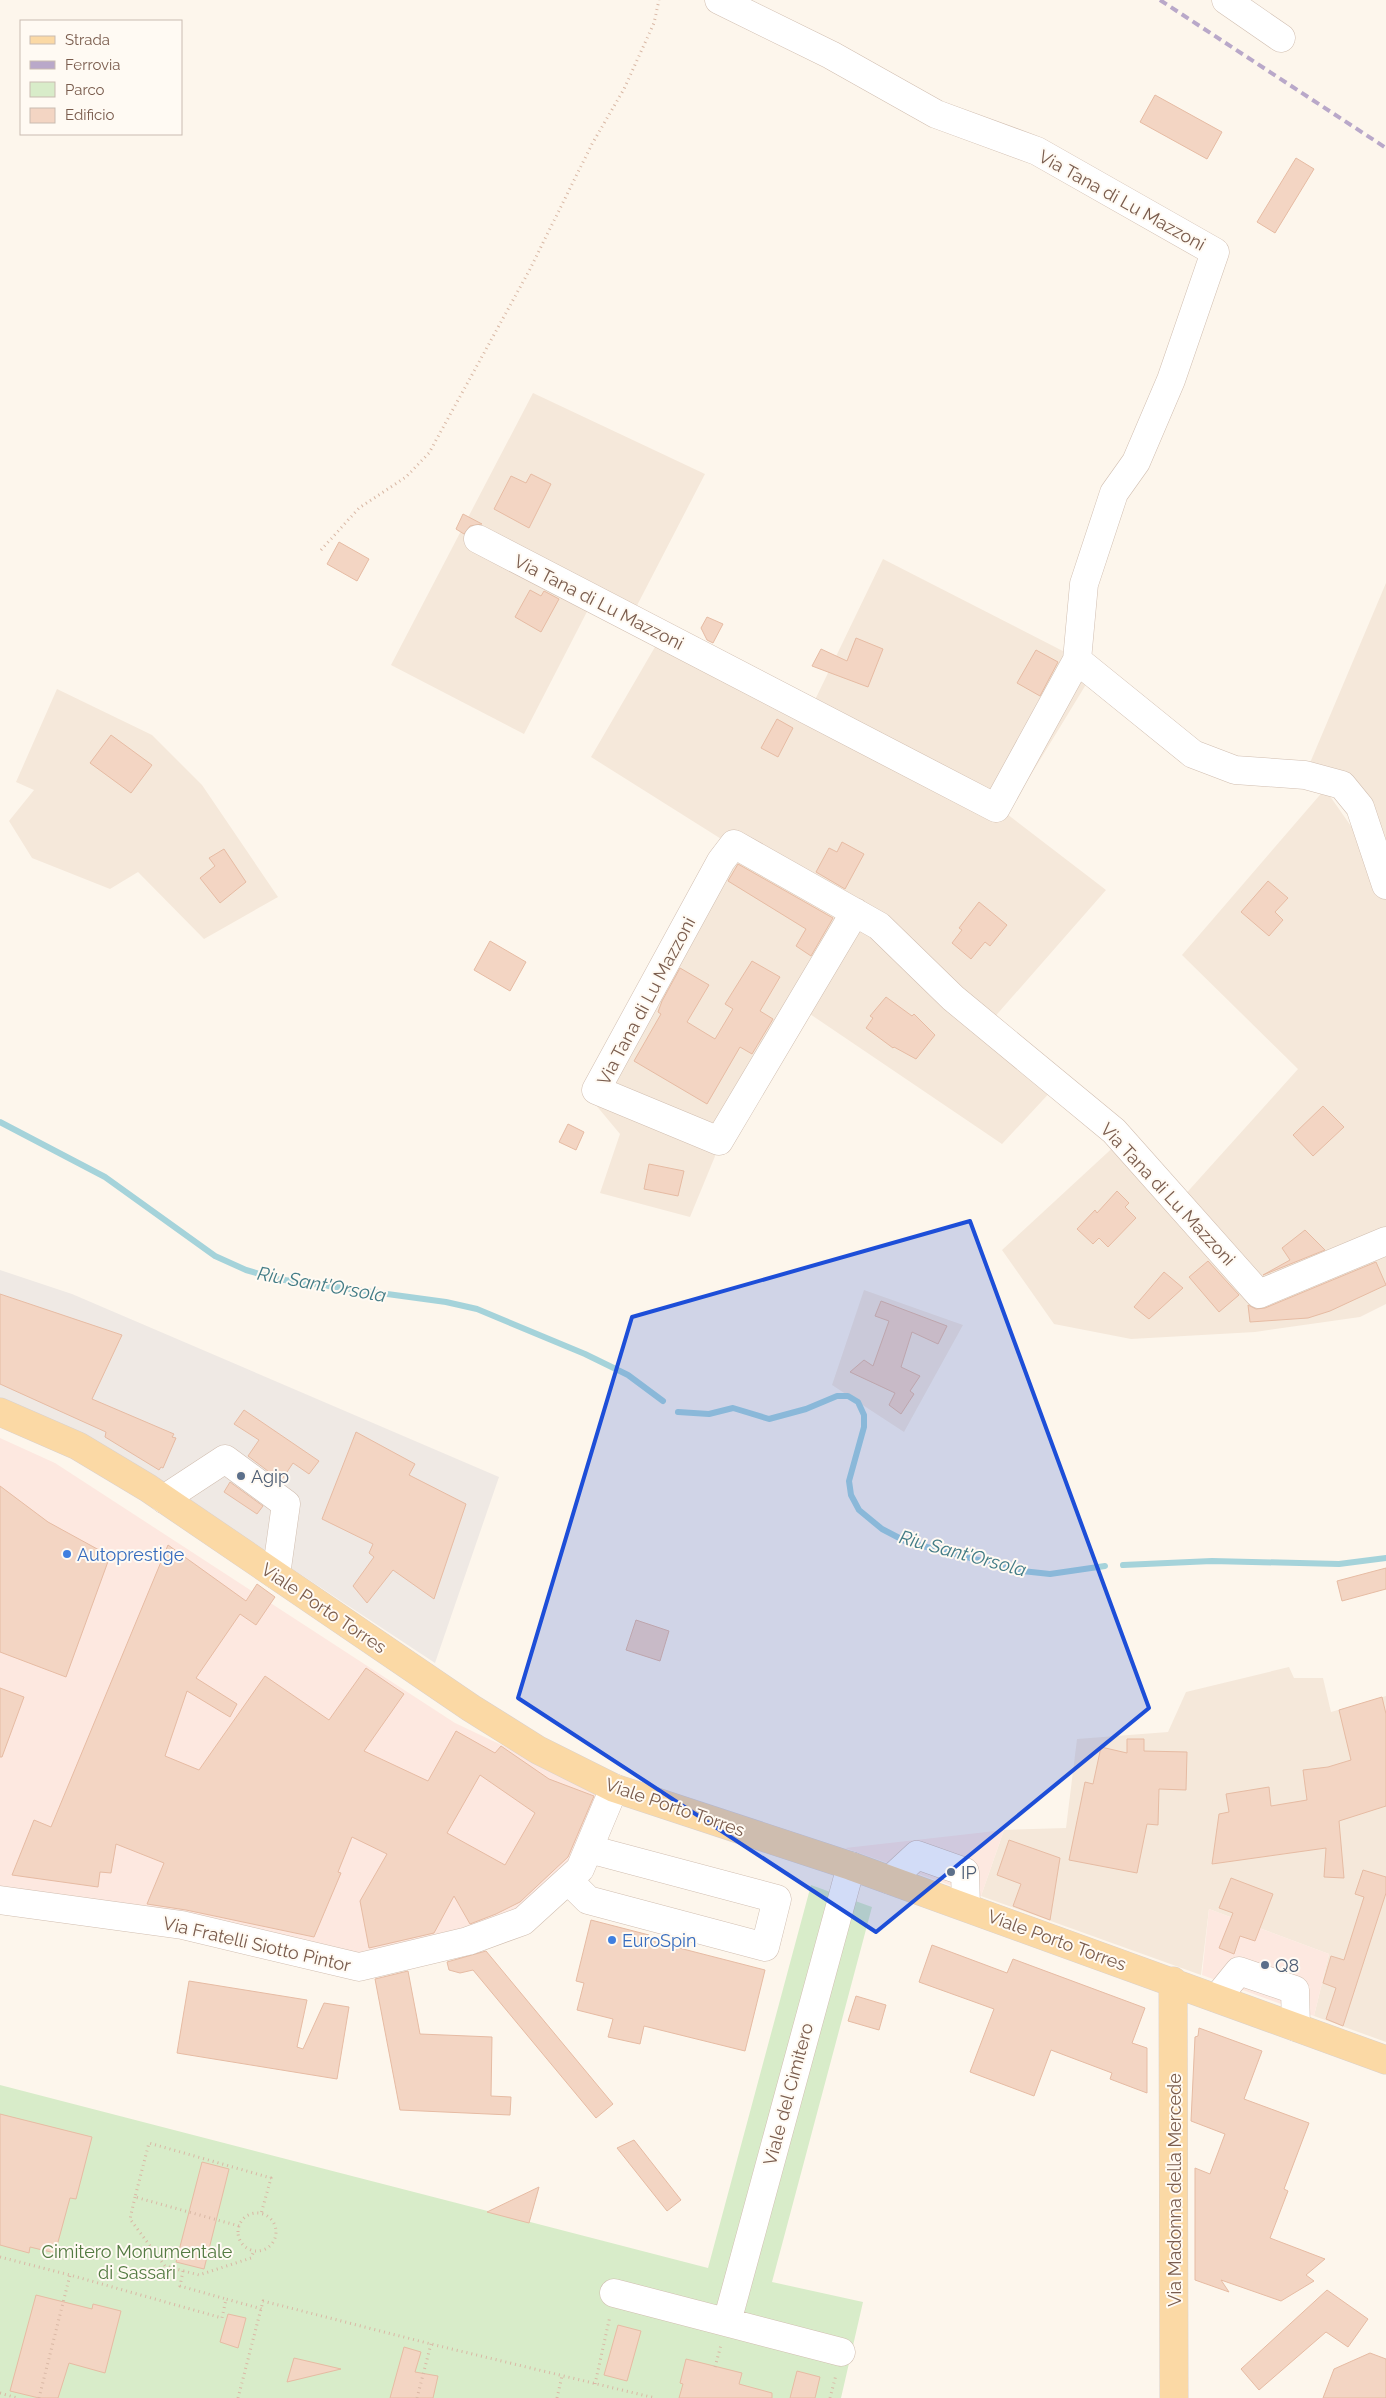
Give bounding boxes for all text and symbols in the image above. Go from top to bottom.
legend [20,20,182,135]
text: Strada [65,31,110,49]
text: Ferrovia [65,56,121,74]
text: Parco [65,81,105,99]
text: Edificio [65,106,115,124]
street label: Via Tana di Lu Mazzoni [1035,145,1209,255]
street label: Via Tana di Lu Mazzoni [511,550,687,654]
street label: Via Tana di Lu Mazzoni [593,913,699,1089]
street label: Via Tana di Lu Mazzoni [1096,1118,1240,1270]
water label: Riu Sant'Orsola [256,1262,388,1306]
place label: Agip [251,1466,289,1487]
marker: Agip [235,1470,247,1482]
water label: Riu Sant'Orsola [897,1525,1029,1581]
place label: Autoprestige [77,1544,185,1565]
marker: Autoprestige [61,1548,73,1560]
street label: Viale Porto Torres [258,1558,391,1658]
street label: Viale Porto Torres [603,1773,748,1841]
place label: IP [961,1862,977,1883]
marker: IP [945,1866,957,1878]
street label: Viale Porto Torres [985,1905,1129,1975]
street label: Via Fratelli Siotto Pintor [161,1912,354,1976]
place label: EuroSpin [622,1930,697,1951]
marker: EuroSpin [606,1934,618,1946]
place label: Q8 [1275,1955,1299,1976]
marker: Q8 [1259,1959,1271,1971]
street label: Viale del Cimitero [759,2020,817,2168]
street label: Via Madonna della Mercede [1164,2073,1185,2307]
park label: Cimitero Monumentale di Sassari [42,2241,233,2283]

